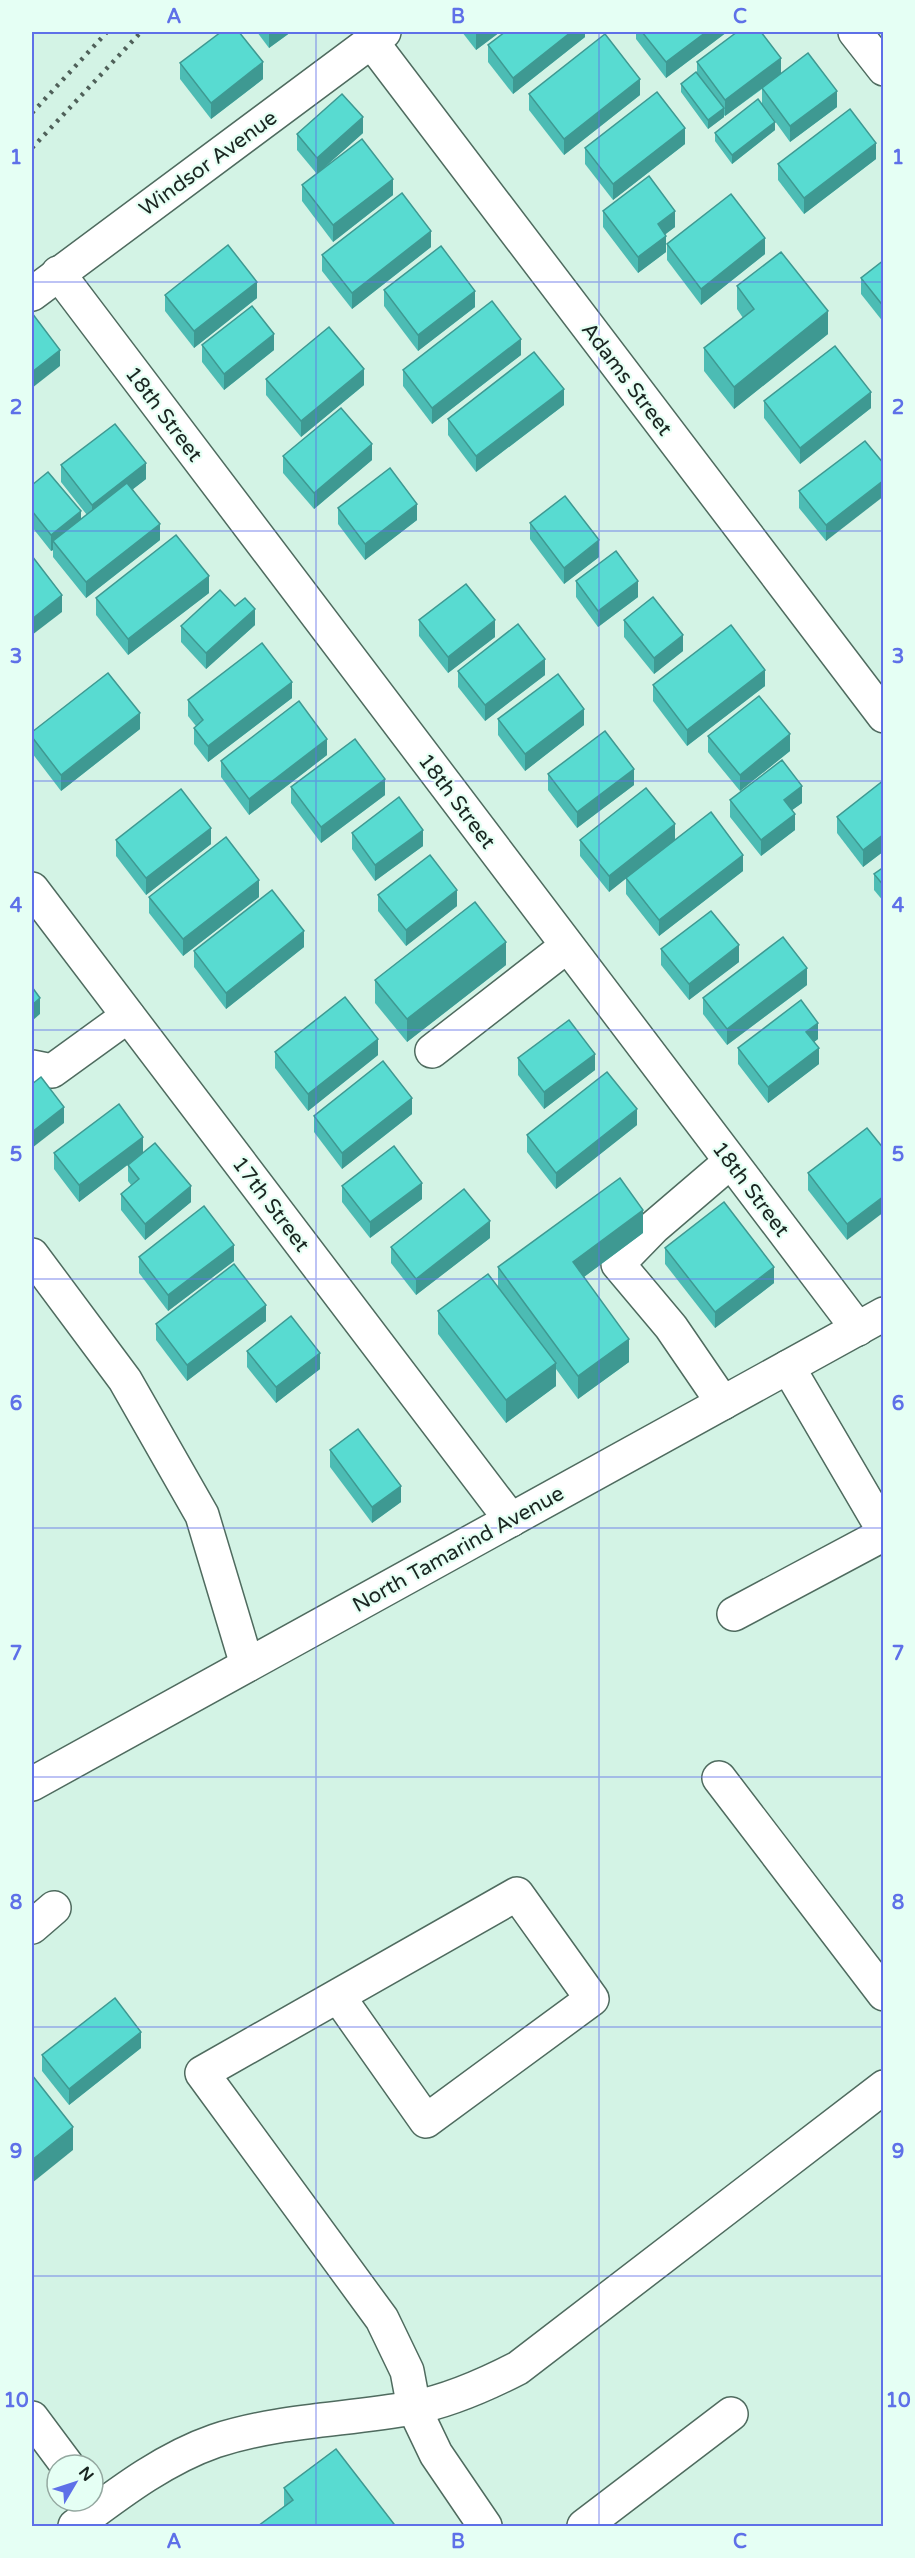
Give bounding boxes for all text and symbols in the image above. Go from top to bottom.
text: A [167,5,182,29]
text: B [451,5,465,29]
text: C [733,5,747,29]
street label: Windsor Avenue [135,105,282,222]
text: 1 [10,146,22,170]
text: 1 [892,146,904,170]
street label: Adams Street [576,318,677,441]
street label: 18th Street [120,362,207,467]
text: 2 [10,396,22,420]
text: 2 [892,396,904,420]
text: 3 [10,645,22,669]
text: 3 [892,645,904,669]
street label: 18th Street [413,749,500,854]
text: 4 [10,894,23,918]
text: 4 [892,894,905,918]
street label: 18th Street [707,1137,794,1242]
text: 5 [10,1143,22,1167]
text: 5 [892,1143,904,1167]
street label: 17th Street [227,1152,314,1257]
text: 6 [10,1392,22,1416]
text: 6 [892,1392,904,1416]
street label: North Tamarind Avenue [348,1481,568,1618]
text: 7 [10,1642,22,1666]
text: 7 [892,1642,904,1666]
text: 8 [10,1891,22,1915]
text: 8 [892,1891,904,1915]
text: 9 [10,2140,22,2164]
text: 9 [892,2140,904,2164]
text: 10 [3,2389,29,2413]
text: 10 [885,2389,911,2413]
north arrow [45,2453,105,2513]
text: N [74,2463,98,2485]
text: A [167,2530,182,2554]
text: B [451,2530,465,2554]
text: C [733,2530,747,2554]

